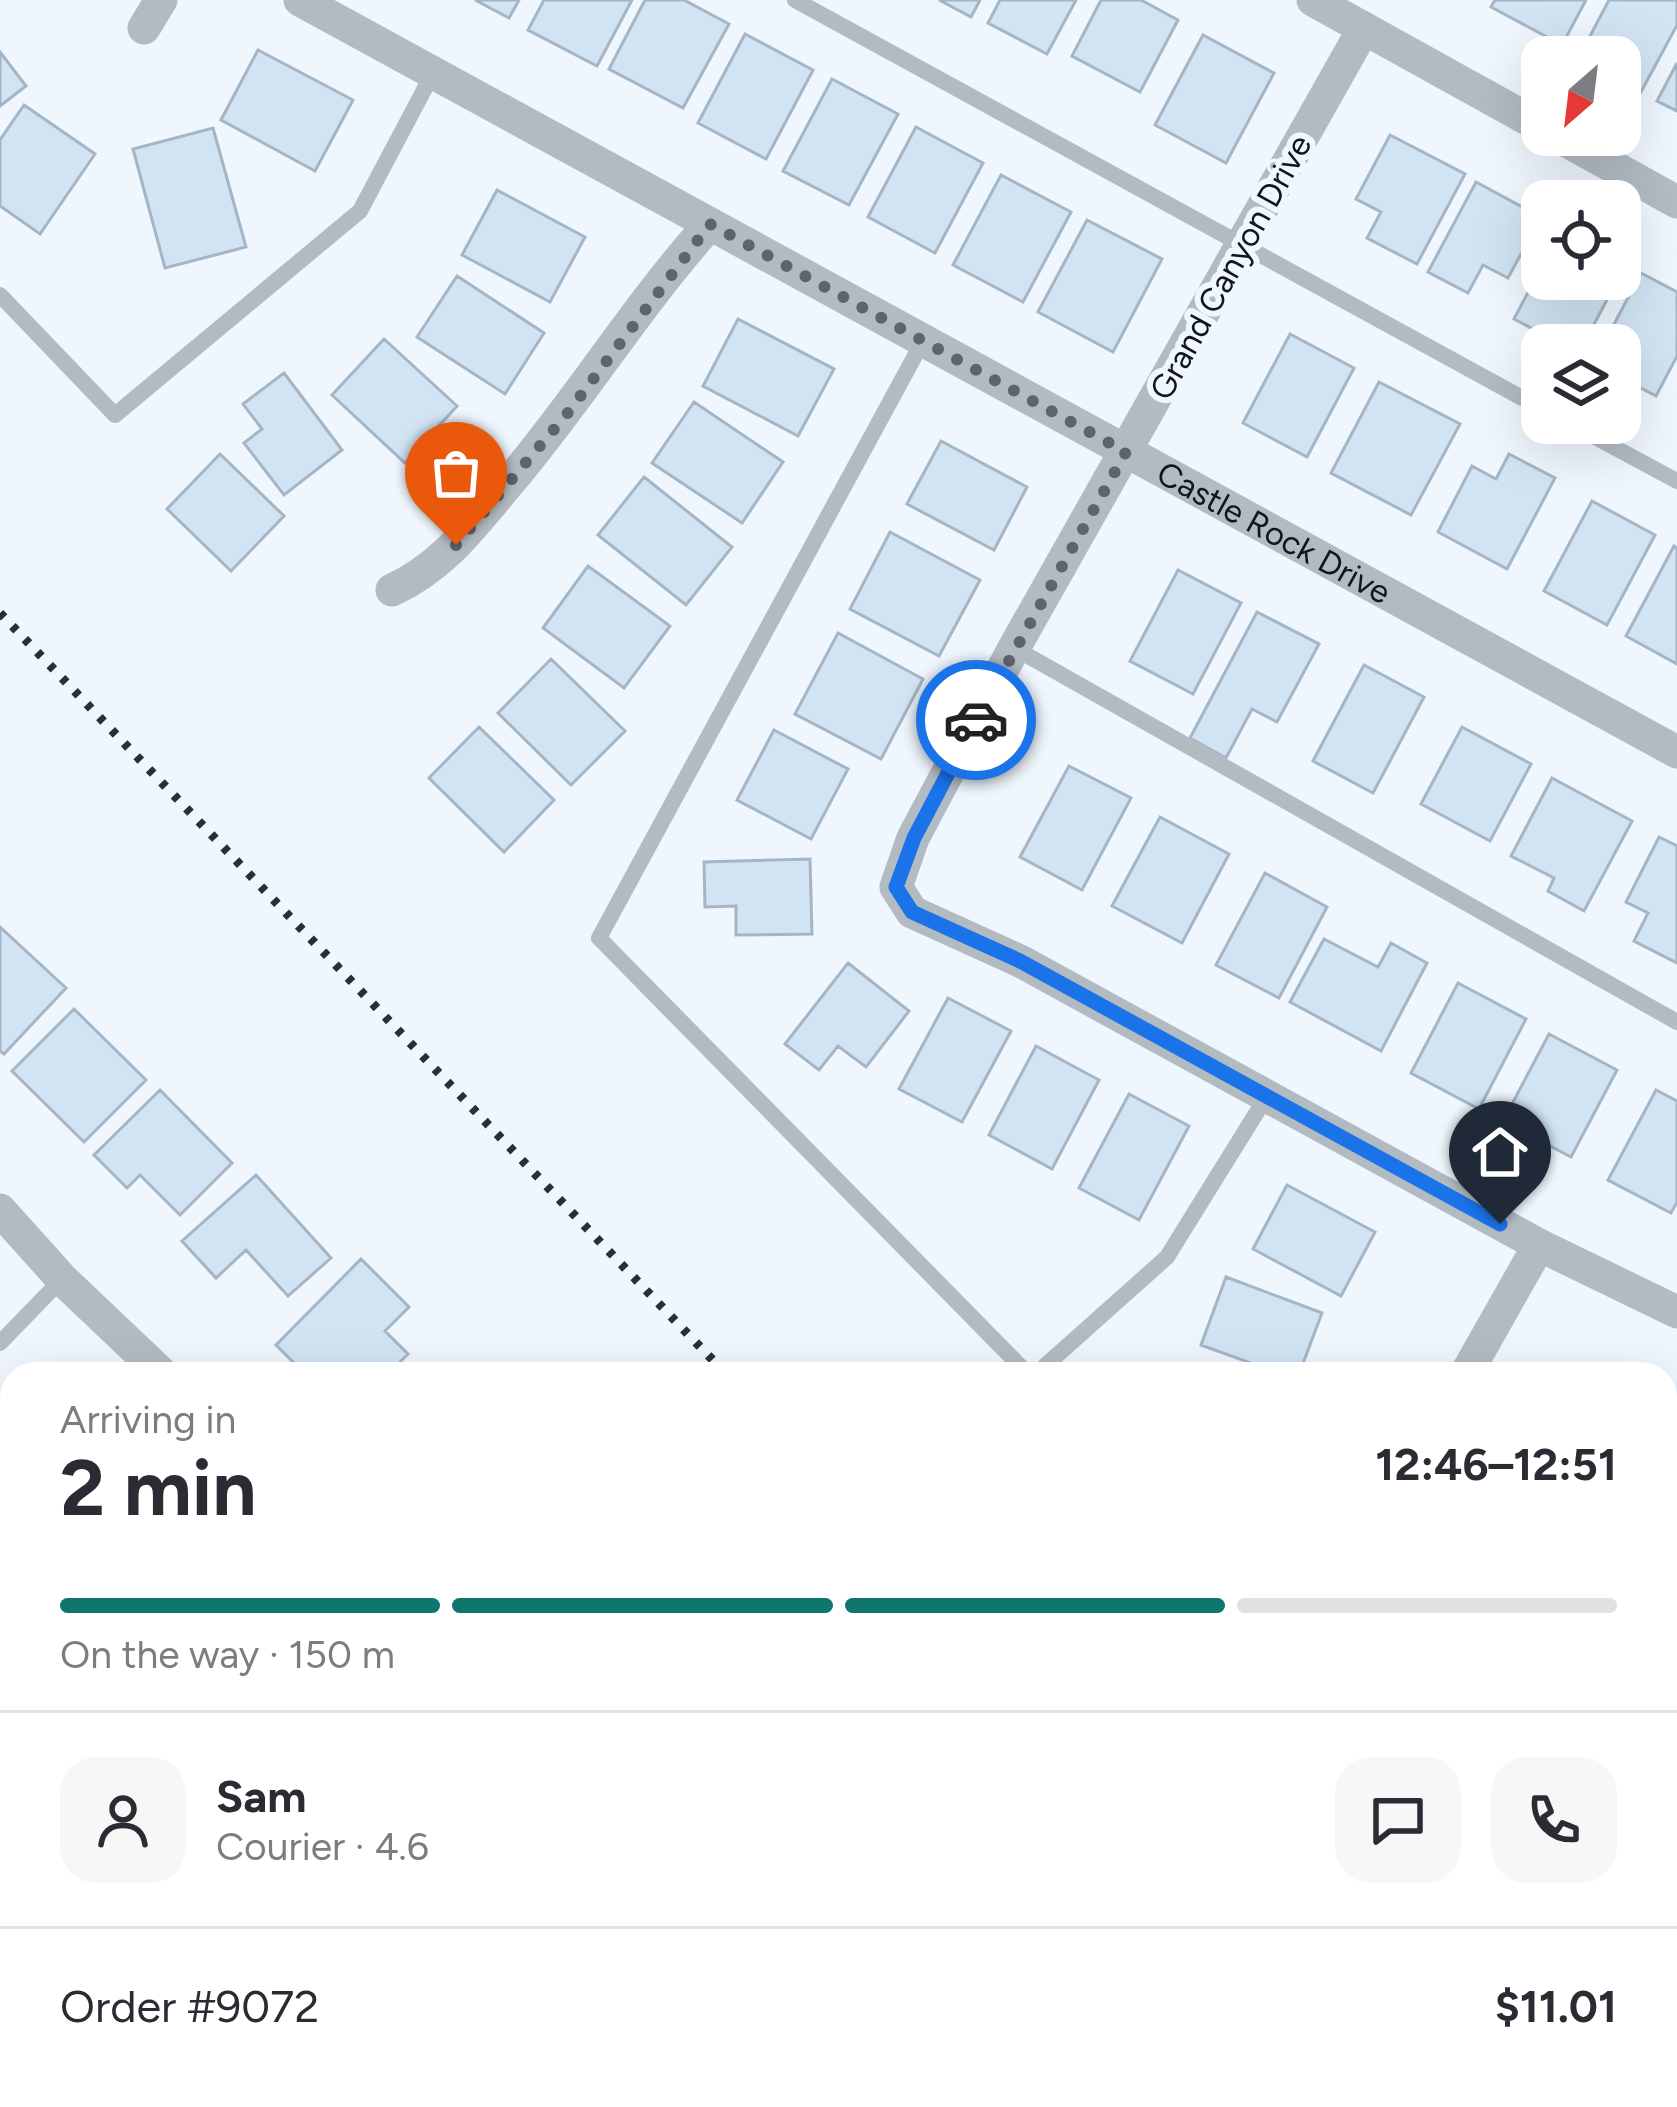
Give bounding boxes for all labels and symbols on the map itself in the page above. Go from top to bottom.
north arrow [1521,36,1641,156]
street label: Grand Canyon Drive [1141,128,1319,406]
pin [405,422,507,545]
street label: Castle Rock Drive [1150,453,1397,612]
courier [916,660,1036,780]
pin [1449,1101,1551,1224]

